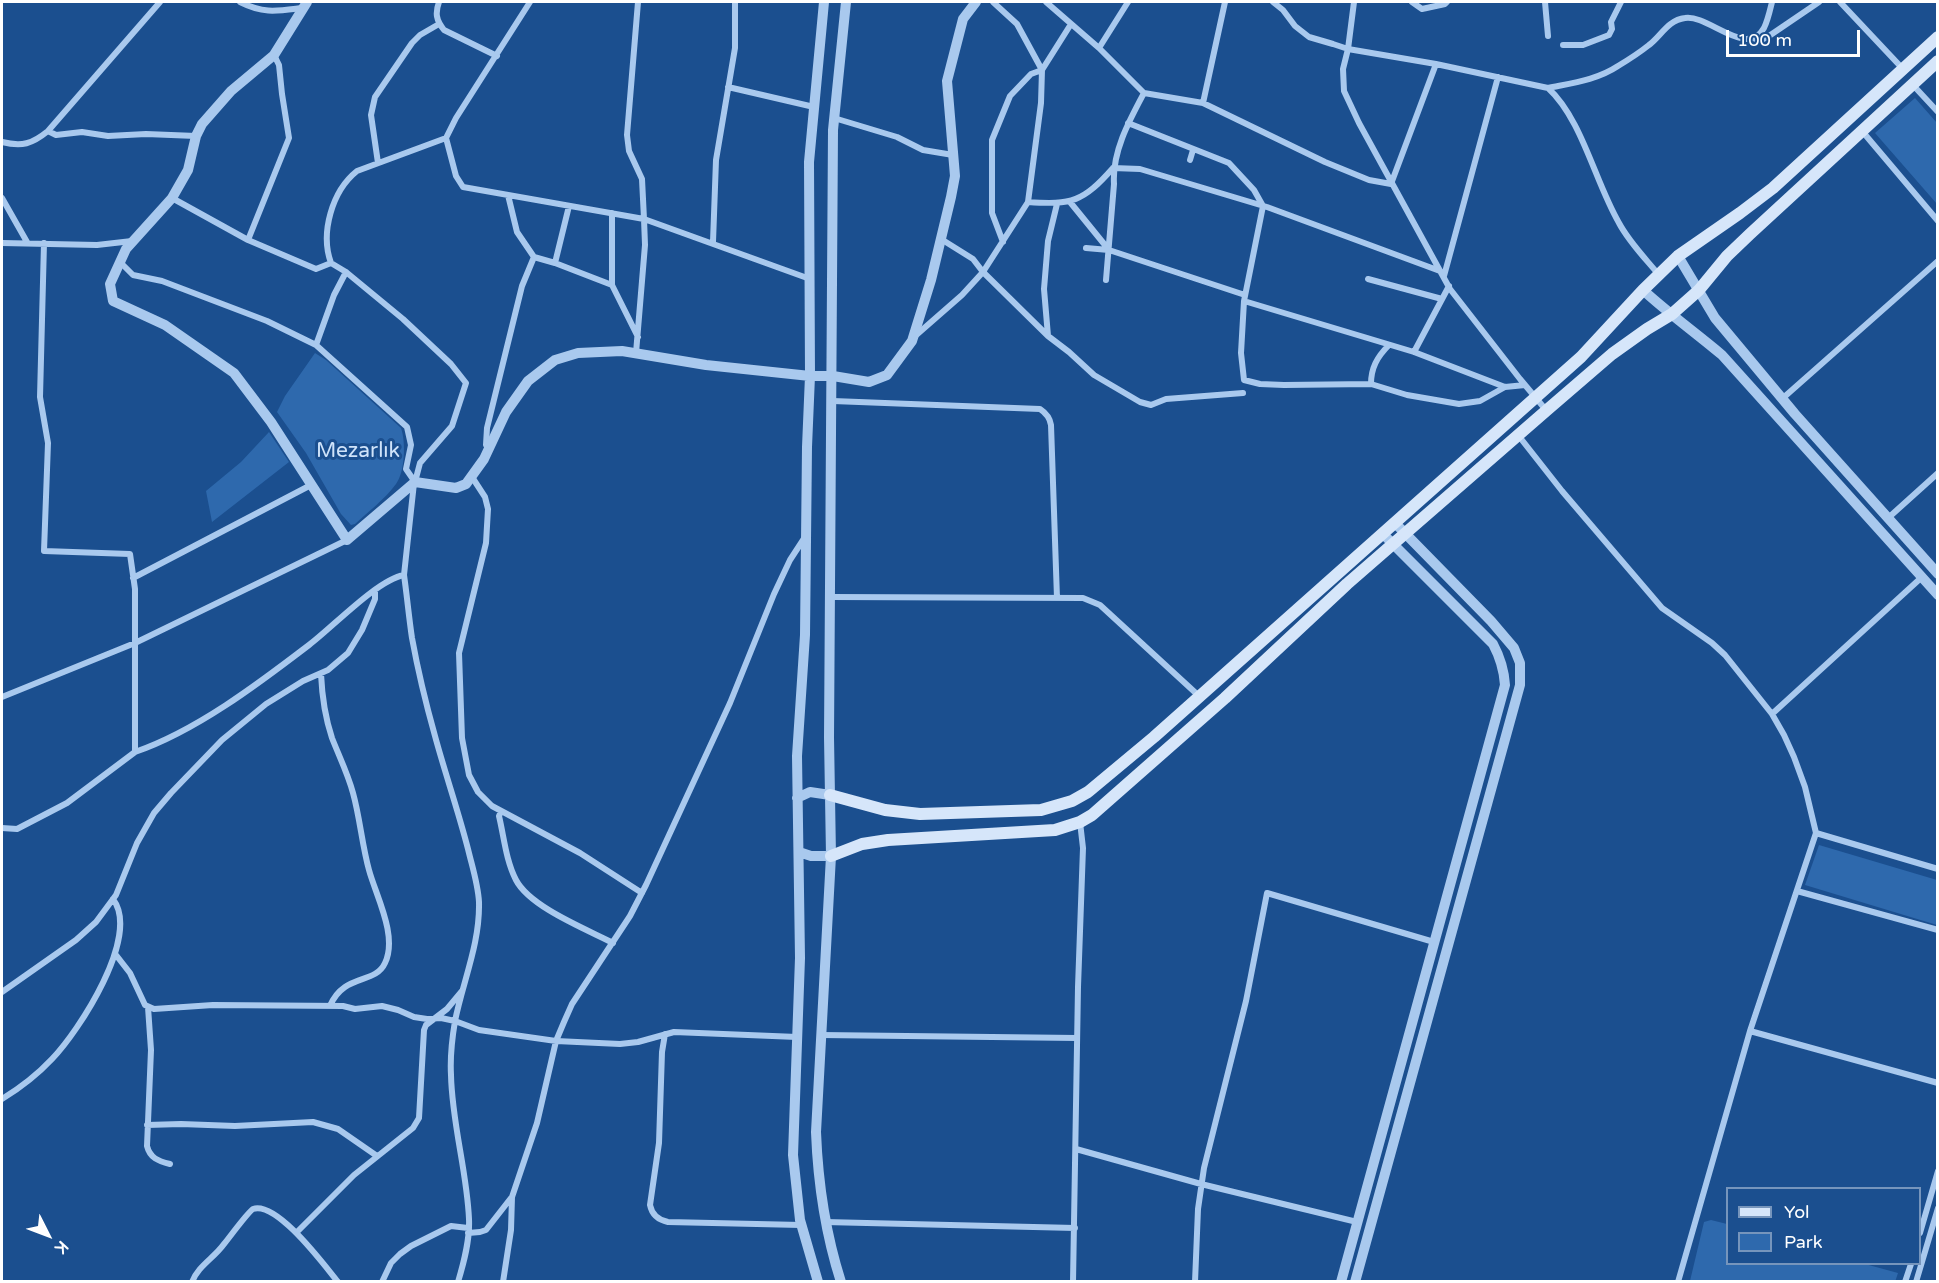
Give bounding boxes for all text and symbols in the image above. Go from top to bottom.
scale bar [1729,18,1862,56]
text: 100 m [1737,29,1792,51]
park label: Mezarlık [316,438,400,464]
legend [1726,1187,1921,1265]
text: Yol [1784,1201,1810,1223]
north arrow [18,1205,78,1265]
text: Park [1784,1231,1822,1253]
text: K [50,1236,72,1258]

